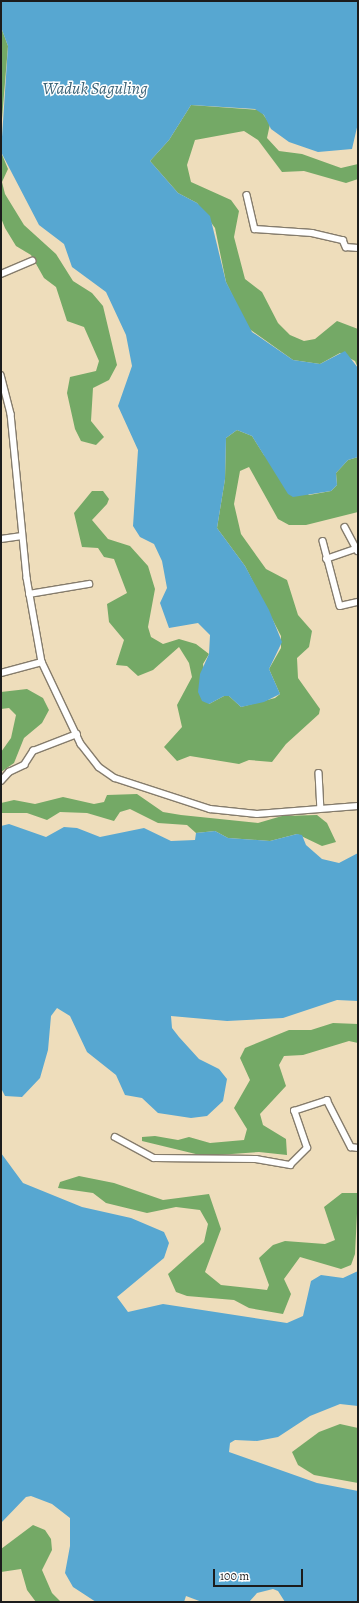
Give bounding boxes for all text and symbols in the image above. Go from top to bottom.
water label: Waduk Saguling [42,79,148,99]
scale bar [215,1561,305,1587]
text: 100 m [220,1568,249,1584]

